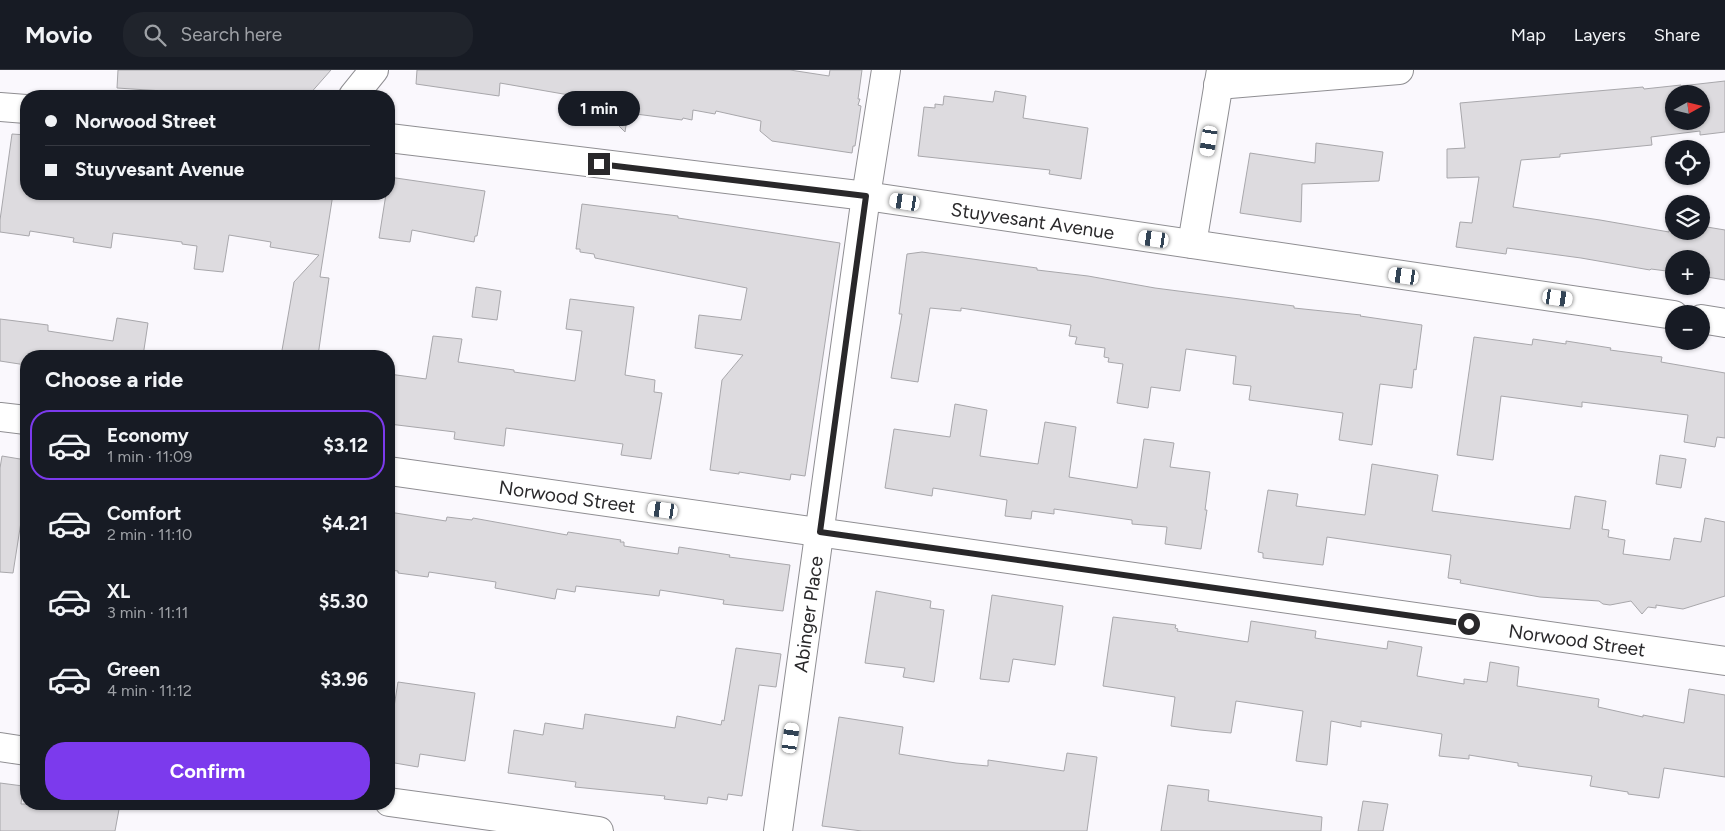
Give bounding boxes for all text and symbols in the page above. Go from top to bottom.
search box [123,12,473,57]
text: Movio [25,20,93,49]
icon: search [141,21,169,49]
text: Search here [181,23,282,46]
text: Map [1511,24,1546,46]
text: Layers [1574,24,1626,46]
text: Share [1654,24,1700,46]
north arrow [1665,85,1710,130]
map controls [1665,85,1710,350]
callout: 1 min [558,92,640,126]
text: 1 min [580,99,618,118]
text: Norwood Street [75,110,216,133]
car [1199,125,1218,157]
button: locate [1665,140,1710,185]
route end [588,153,610,175]
text: Stuyvesant Avenue [75,158,244,181]
car [889,192,920,212]
button: layers [1665,195,1710,240]
street label: Stuyvesant Avenue [949,198,1116,244]
car [1138,229,1169,249]
button: + [1665,250,1710,295]
car [1388,266,1419,286]
car [1542,288,1573,308]
button: − [1665,305,1710,350]
text: Choose a ride [45,366,183,393]
icon: car [47,423,92,468]
text: Economy [107,424,189,447]
text: $3.12 [323,434,368,457]
text: 1 min · 11:09 [107,447,192,466]
street label: Norwood Street [497,476,637,518]
car [647,500,678,520]
icon: car [47,501,92,546]
text: Comfort [107,502,182,525]
text: $4.21 [322,512,368,535]
text: 2 min · 11:10 [107,525,192,544]
street label: Abinger Place [789,554,828,674]
icon: car [47,579,92,624]
text: XL [107,580,130,603]
text: $5.30 [319,590,368,613]
text: 3 min · 11:11 [107,603,188,622]
route start [1458,613,1480,635]
street label: Norwood Street [1507,619,1647,662]
icon: car [47,657,92,702]
text: Green [107,658,160,681]
text: $3.96 [320,668,368,691]
text: 4 min · 11:12 [107,681,192,700]
car [781,722,800,754]
button: Confirm [45,742,370,800]

